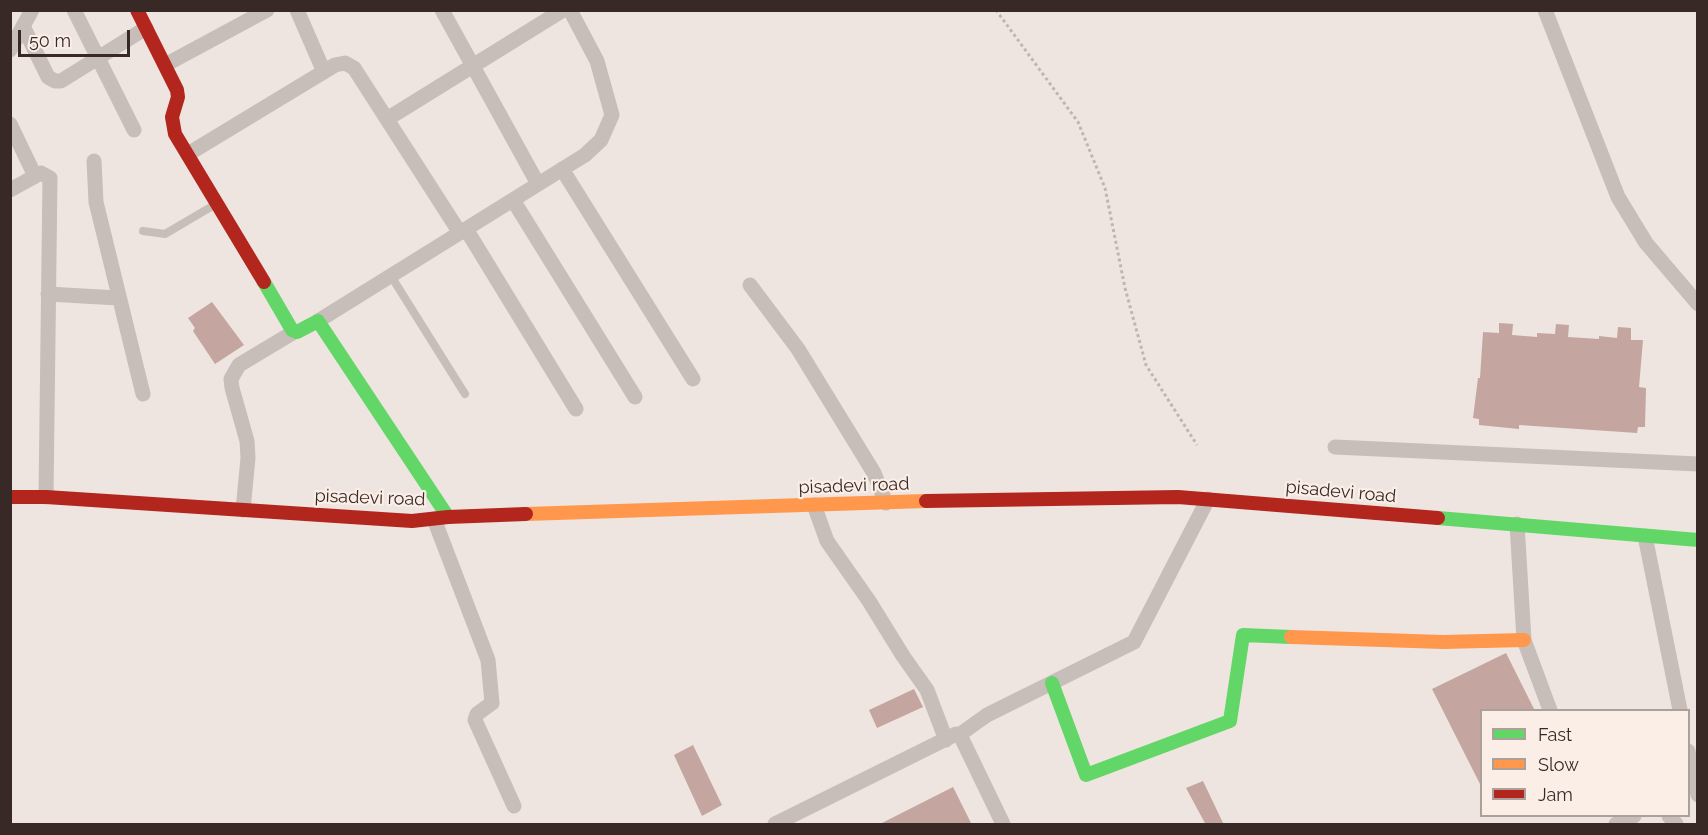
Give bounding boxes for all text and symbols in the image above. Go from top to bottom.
scale bar [21,18,134,56]
text: 50 m [29,30,71,51]
street label: pisadevi road [798,473,910,499]
street label: pisadevi road [1285,476,1397,508]
street label: pisadevi road [314,485,426,511]
legend [1480,709,1690,817]
text: Fast [1538,724,1572,745]
text: Slow [1538,754,1579,775]
text: Jam [1538,784,1573,805]

